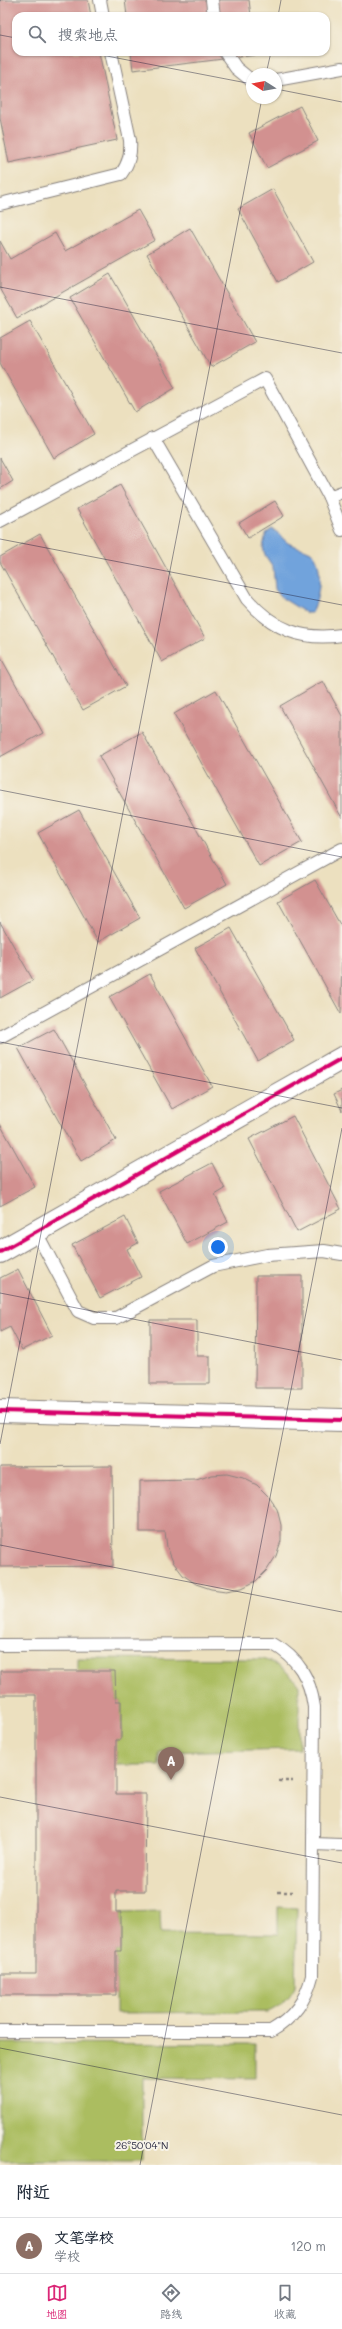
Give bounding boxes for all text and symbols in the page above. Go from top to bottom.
search box [12,12,330,56]
icon: search [26,23,48,45]
text: 搜索地点 [58,24,118,44]
north arrow [246,68,282,104]
your location [208,1237,228,1257]
pin: A [158,1747,184,1780]
text: 26°50'04"N [116,2138,168,2152]
text: 附近 [16,2180,50,2202]
text: 文笔学校 [54,2227,114,2247]
text: A [24,2237,34,2254]
text: 120 m [290,2237,326,2254]
text: 学校 [54,2247,80,2264]
tab: 地图 [46,2282,68,2321]
tab: 路线 [160,2282,182,2321]
tab: 收藏 [274,2282,296,2321]

